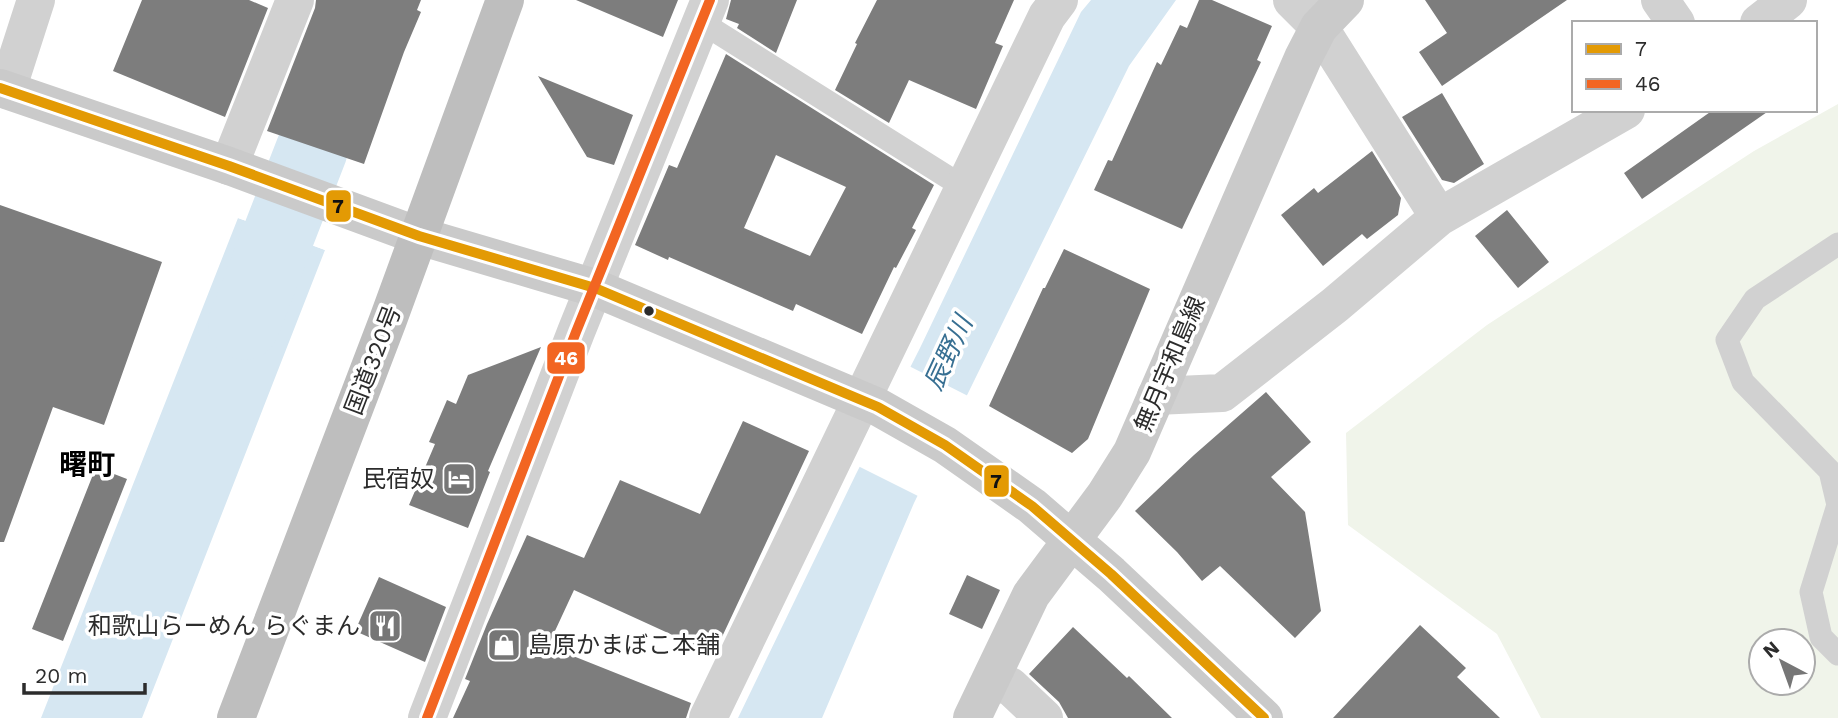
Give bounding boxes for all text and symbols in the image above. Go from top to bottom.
legend [1572,21,1817,112]
text: 7 [1635,36,1647,61]
text: 46 [1635,71,1661,96]
line badge: 7 [325,189,352,223]
text: 7 [332,195,344,218]
street label: 無月宇和島線 [1129,292,1211,436]
street label: 国道320号 [339,301,407,419]
unlabelled marker [642,304,656,318]
water label: 辰野川 [918,309,979,395]
line badge: 46 [546,341,586,375]
text: 46 [554,347,578,370]
district label: 曙町 [59,448,115,481]
hotel icon: 民宿奴 [440,460,478,498]
line badge: 7 [983,464,1010,498]
place label: 民宿奴 [362,465,434,493]
text: 7 [990,470,1002,493]
restaurant icon: 和歌山らーめん らぐまん [366,607,404,645]
place label: 和歌山らーめん らぐまん [88,612,360,640]
shop icon: 島原かまぼこ本舗 [485,626,523,664]
north arrow [1747,627,1817,697]
place label: 島原かまぼこ本舗 [528,631,720,659]
text: N [1758,636,1784,663]
scale bar [24,652,145,696]
text: 20 m [35,663,87,688]

